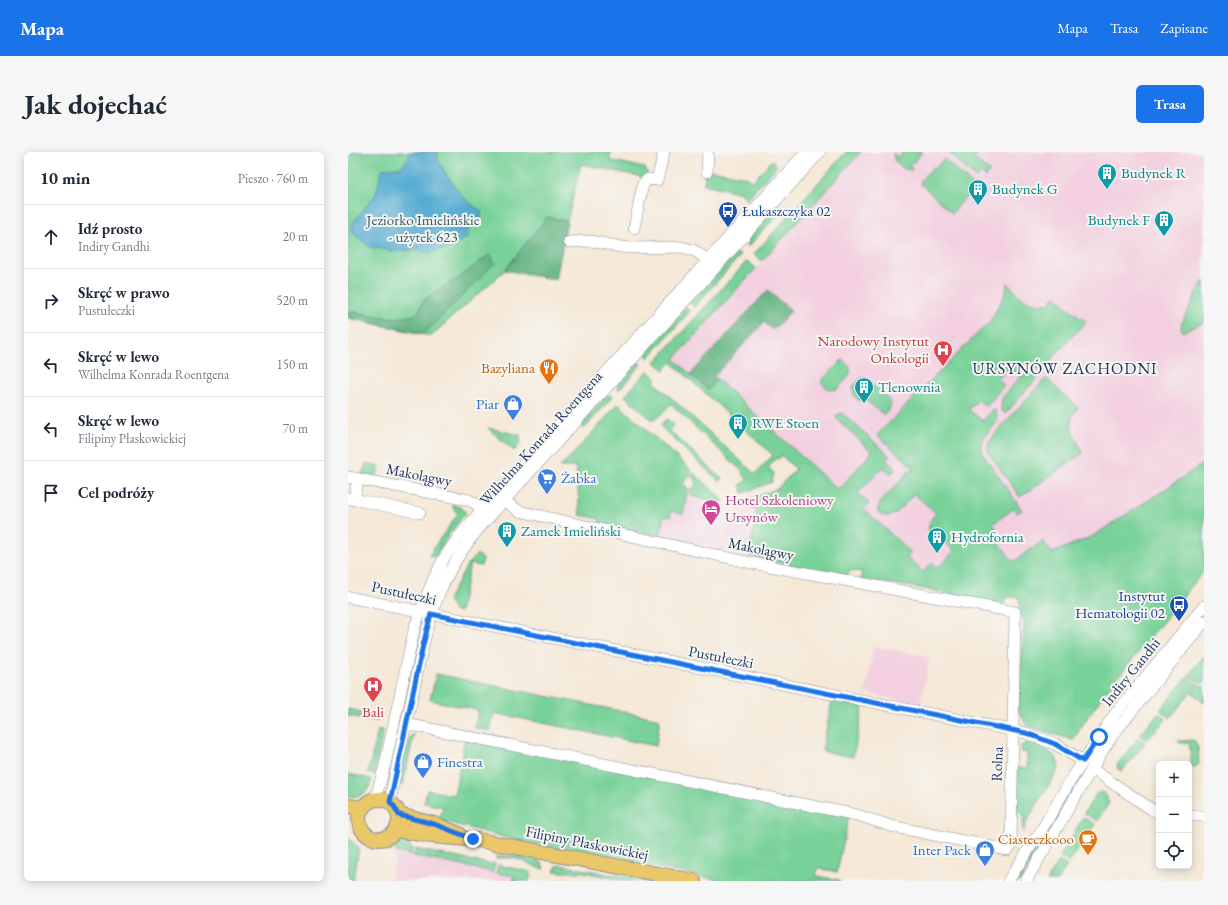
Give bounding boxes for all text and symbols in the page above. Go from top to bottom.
text: Mapa [20,16,64,41]
text: Mapa [1057,19,1088,37]
text: Trasa [1110,19,1138,37]
text: Zapisane [1160,19,1208,37]
button: Trasa [1136,85,1204,123]
text: Jak dojechać [24,86,167,122]
building icon: Budynek R [1096,162,1118,190]
place label: Budynek R [1121,163,1187,182]
text: 10 min [40,167,90,189]
text: Pieszo · 760 m [238,170,308,187]
building icon: Budynek G [967,178,989,206]
place label: Budynek G [992,179,1058,198]
bus stop icon: Łukaszczyka 02 [717,200,739,228]
place label: Łukaszczyka 02 [742,201,831,220]
building icon: Budynek F [1153,209,1175,237]
park label: Jeziorko Imielińskie - użytek 623 [364,210,480,246]
place label: Budynek F [1088,210,1150,229]
text: Idź prosto [78,219,142,238]
icon: ahead [40,226,62,248]
text: 20 m [283,228,308,245]
text: Indiry Gandhi [78,238,150,255]
text: Skręć w prawo [78,283,170,302]
icon: right [40,290,62,312]
text: 520 m [277,292,308,309]
text: Pustułeczki [78,302,135,319]
place label: Narodowy Instytut Onkologii [818,331,929,367]
hospital icon: Narodowy Instytut Onkologii [932,339,954,367]
text: Skręć w lewo [78,347,159,366]
icon: left [40,354,62,376]
text: 150 m [277,356,308,373]
restaurant icon: Bazyliana [538,357,560,385]
place label: Bazyliana [481,358,535,377]
district label: URSYNÓW ZACHODNI [972,358,1158,379]
text: Wilhelma Konrada Roentgena [78,366,229,383]
street label: Wilhelma Konrada Roentgena [475,366,606,509]
building icon: Tlenownia [853,376,875,404]
place label: Tlenownia [878,377,940,396]
shop icon: Piar [502,393,524,421]
place label: Piar [476,394,499,413]
text: Skręć w lewo [78,411,159,430]
building icon: RWE Stoen [727,412,749,440]
place label: RWE Stoen [752,413,819,432]
icon: left [40,418,62,440]
text: 70 m [283,420,308,437]
text: Filipiny Płaskowickiej [78,430,186,447]
street label: Makolągwy [385,459,454,490]
supermarket icon: Żabka [536,467,558,495]
place label: Żabka [561,468,597,487]
icon: arrive [40,482,62,504]
text: Cel podróży [78,483,154,502]
place label: Hotel Szkoleniowy Ursynów [725,490,834,526]
hotel icon: Hotel Szkoleniowy Ursynów [700,498,722,526]
building icon: Zamek Imieliński [496,520,518,548]
place label: Zamek Imieliński [521,521,621,540]
building icon: Hydrofornia [926,526,948,554]
place label: Hydrofornia [951,527,1024,546]
street label: Makolągwy [727,533,796,564]
street label: Pustułeczki [370,576,438,609]
place label: Instytut Hematologii 02 [1075,586,1166,622]
bus stop icon: Instytut Hematologii 02 [1168,594,1190,622]
street label: Indiry Gandhi [1097,633,1164,710]
street label: Pustułeczki [687,641,755,672]
hospital icon: Bali [362,675,384,703]
place label: Bali [362,702,384,721]
route start [1090,728,1108,746]
street label: Rolna [986,746,1007,782]
shop icon: Finestra [412,751,434,779]
place label: Finestra [437,752,483,771]
map controls [1156,761,1192,869]
button: + [1156,761,1192,797]
button: − [1156,797,1192,833]
street label: Filipiny Płaskowickiej [524,821,650,864]
cafe icon: Ciasteczkooo [1077,828,1099,856]
place label: Ciasteczkooo [998,829,1074,848]
route end [464,830,482,848]
button: locate [1156,833,1192,869]
shop icon: Inter Pack [974,839,996,867]
place label: Inter Pack [913,840,972,859]

